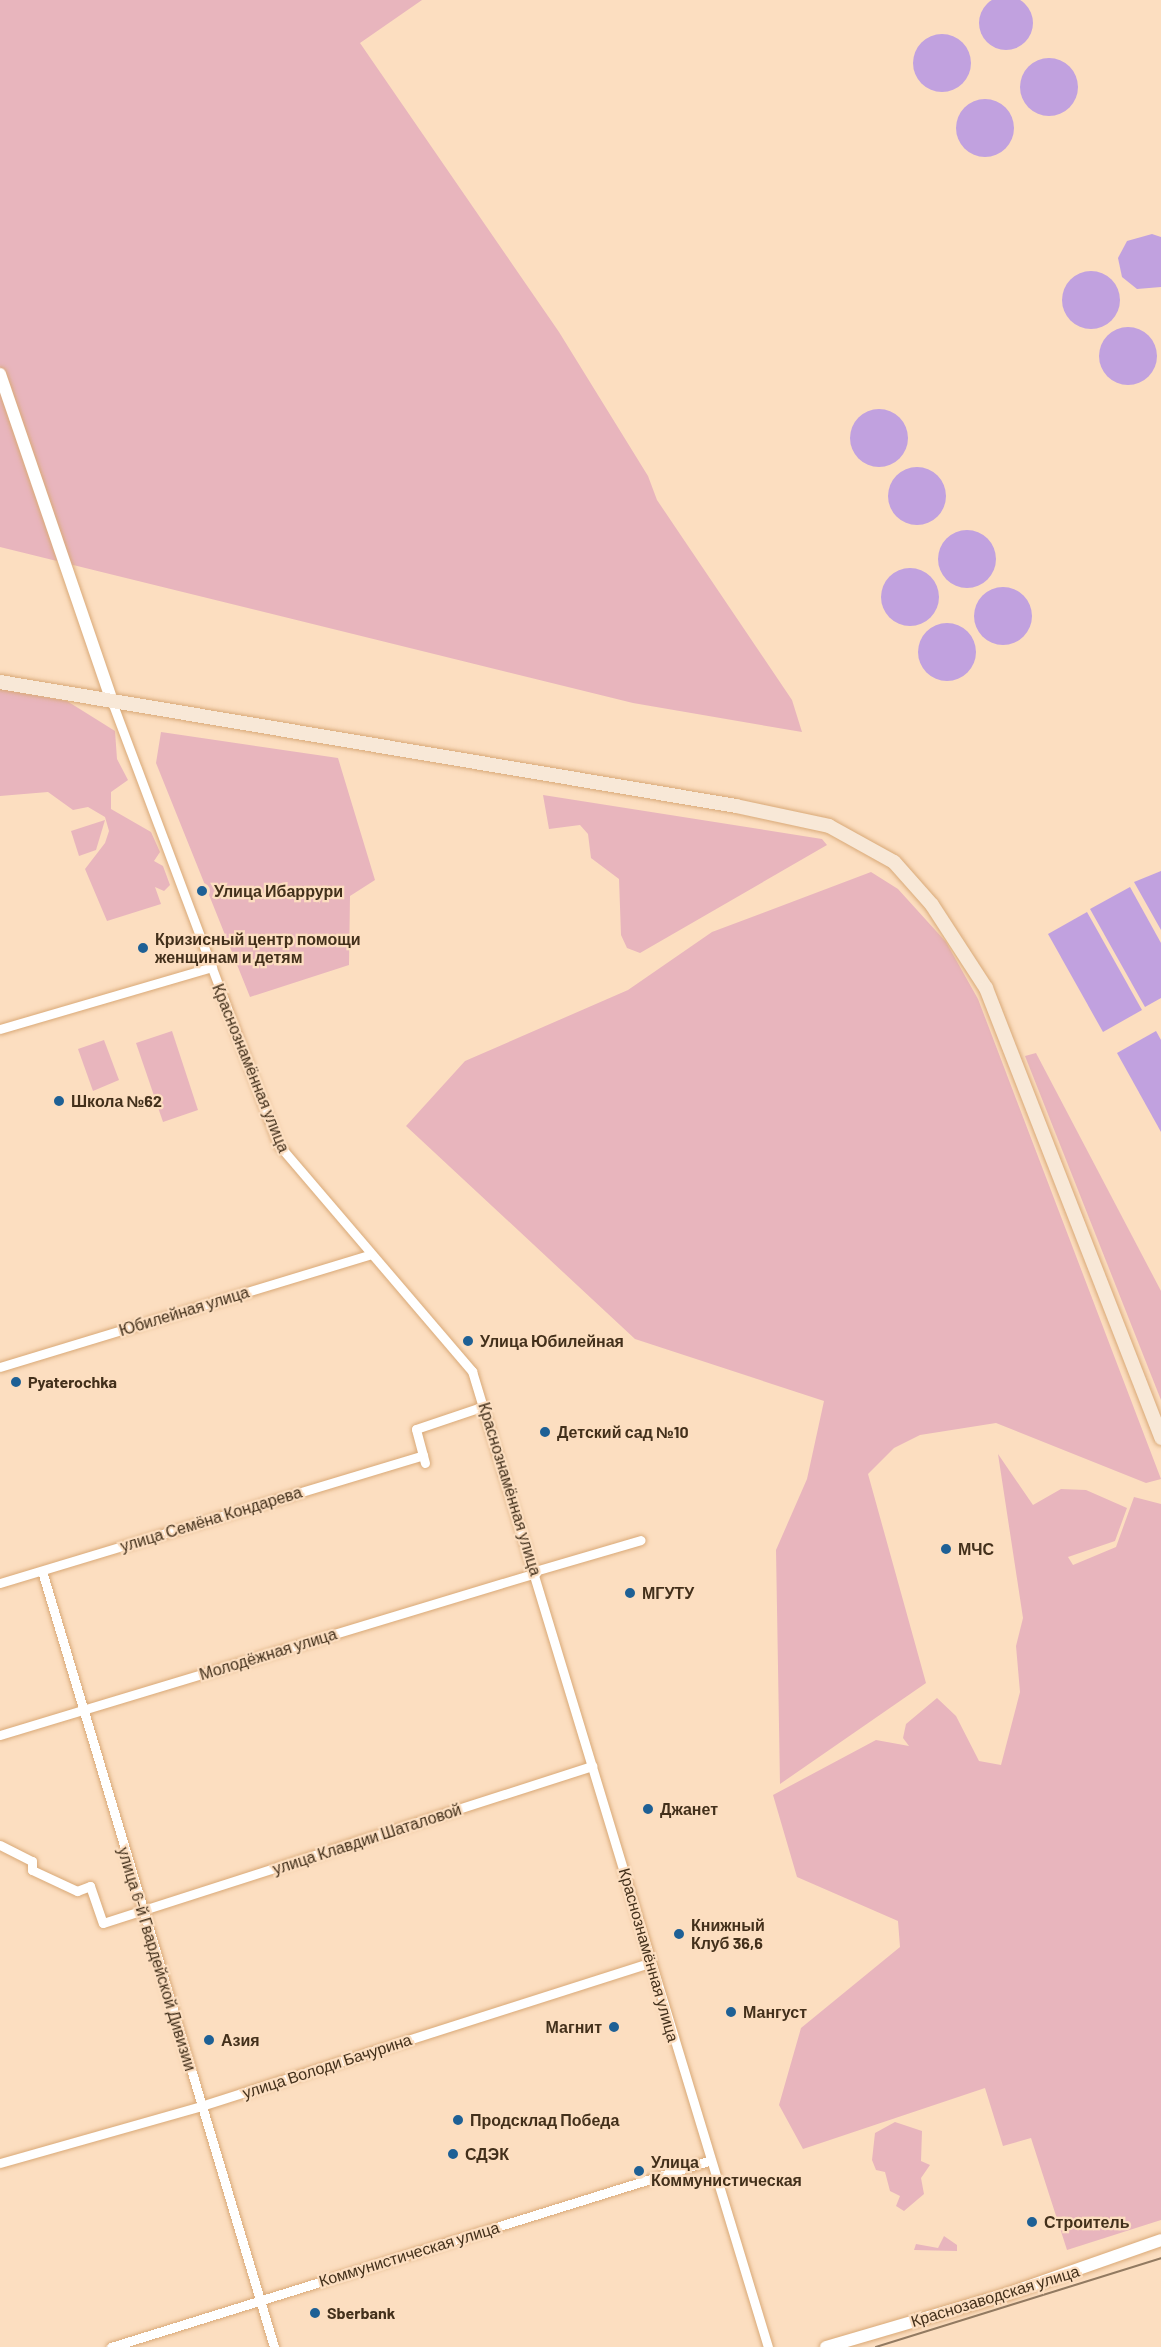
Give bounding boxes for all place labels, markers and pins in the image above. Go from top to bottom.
place label: Улица Ибаррури [214,881,343,901]
marker: Улица Ибаррури [195,884,209,898]
place label: Кризисный центр помощи женщинам и детям [155,929,361,967]
marker: Кризисный центр помощи женщинам и детям [136,941,150,955]
place label: Школа №62 [71,1091,162,1111]
marker: Школа №62 [52,1094,66,1108]
place label: Улица Юбилейная [480,1331,624,1351]
marker: Улица Юбилейная [461,1334,475,1348]
place label: Pyaterochka [28,1372,117,1392]
marker: Pyaterochka [9,1375,23,1389]
place label: Детский сад №10 [557,1422,689,1442]
marker: Детский сад №10 [538,1425,552,1439]
place label: МЧС [958,1539,994,1559]
marker: МЧС [939,1542,953,1556]
place label: МГУТУ [642,1583,694,1603]
marker: МГУТУ [623,1586,637,1600]
place label: Джанет [660,1799,718,1819]
marker: Джанет [641,1802,655,1816]
place label: Книжный Клуб 36,6 [691,1915,765,1953]
marker: Книжный Клуб 36,6 [672,1927,686,1941]
place label: Мангуст [743,2002,807,2022]
marker: Мангуст [724,2005,738,2019]
place label: Магнит [546,2017,602,2037]
marker: Магнит [607,2020,621,2034]
place label: Азия [221,2030,260,2050]
marker: Азия [202,2033,216,2047]
place label: Продсклад Победа [470,2110,619,2130]
marker: Продсклад Победа [451,2113,465,2127]
place label: СДЭК [465,2144,509,2164]
marker: СДЭК [446,2147,460,2161]
place label: Улица Коммунистическая [651,2152,802,2190]
marker: Улица Коммунистическая [632,2164,646,2178]
place label: Строитель [1044,2212,1130,2232]
marker: Строитель [1025,2215,1039,2229]
place label: Sberbank [327,2303,395,2323]
marker: Sberbank [308,2306,322,2320]

